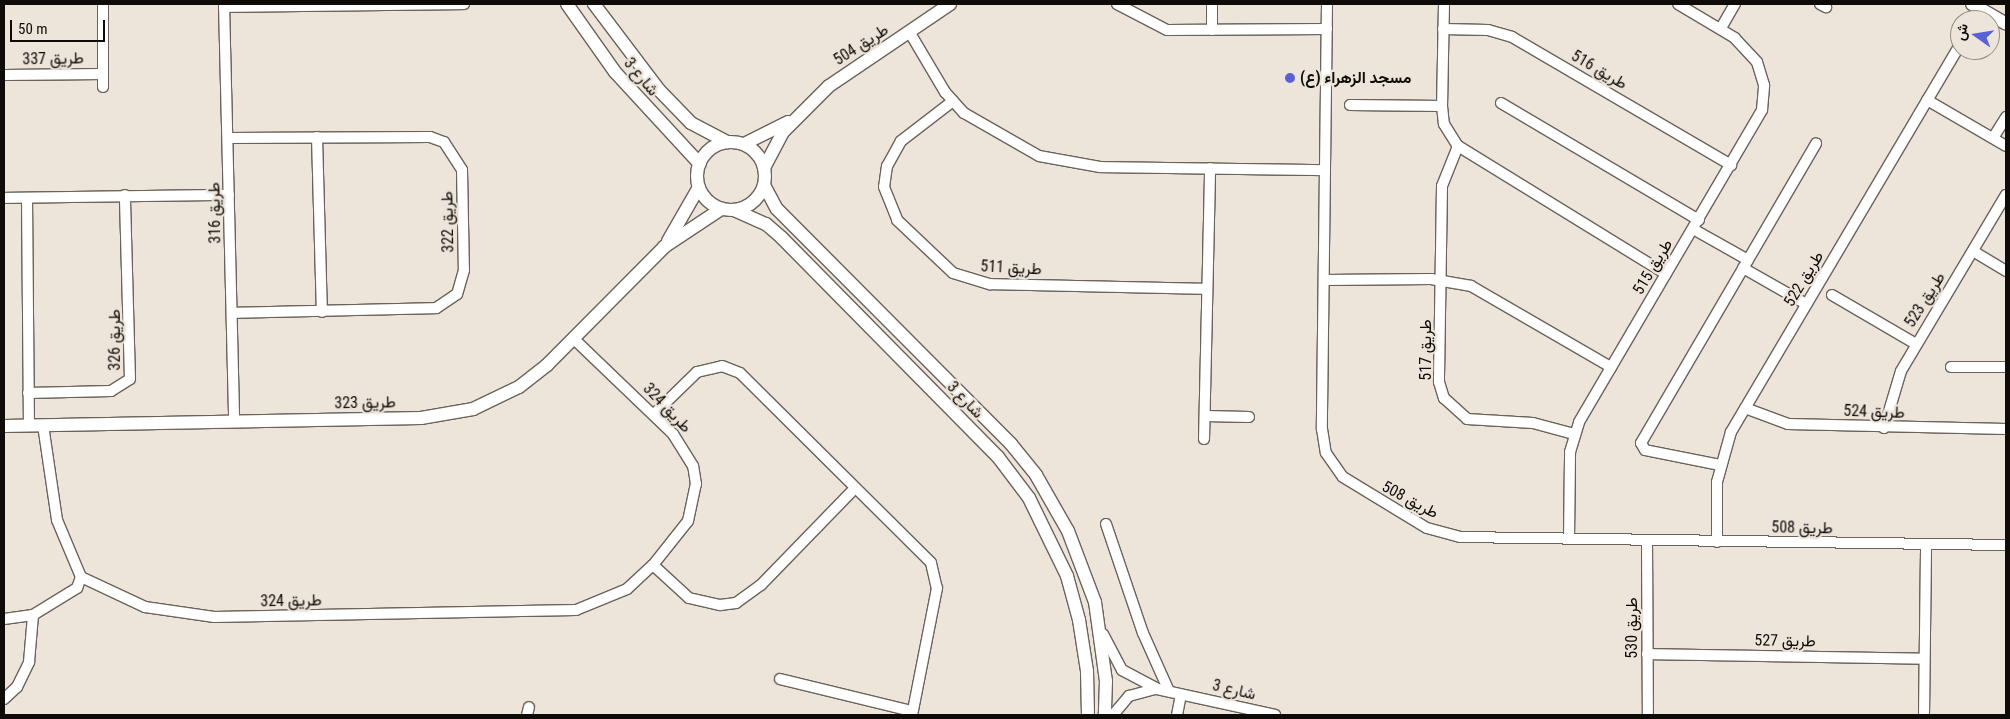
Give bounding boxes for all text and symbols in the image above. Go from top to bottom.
scale bar [12,10,108,42]
north arrow [1950,10,2000,60]
text: 50 m [18,20,48,38]
street label: طريق 504 [830,20,892,70]
text: ش [1952,22,1971,42]
street label: طريق 516 [1568,46,1630,94]
street label: طريق 337 [22,49,84,69]
street label: شارع 3 [620,54,662,100]
place label: مسجد الزهراء (ع) [1300,68,1411,88]
marker: مسجد الزهراء (ع) [1284,72,1296,84]
street label: طريق 316 [205,182,225,244]
street label: طريق 322 [438,191,458,253]
street label: طريق 515 [1629,236,1677,298]
street label: طريق 522 [1780,248,1828,310]
street label: طريق 511 [980,257,1042,279]
street label: طريق 523 [1901,269,1949,331]
street label: طريق 326 [105,309,125,371]
street label: طريق 517 [1416,319,1436,381]
street label: شارع 3 [943,378,987,422]
street label: طريق 324 [639,379,695,437]
street label: طريق 323 [334,393,396,413]
street label: طريق 524 [1843,401,1905,423]
street label: طريق 508 [1378,477,1442,523]
street label: طريق 508 [1771,518,1833,538]
street label: طريق 324 [260,591,322,611]
street label: طريق 530 [1622,597,1642,659]
street label: طريق 527 [1754,631,1816,651]
street label: شارع 3 [1211,676,1257,704]

